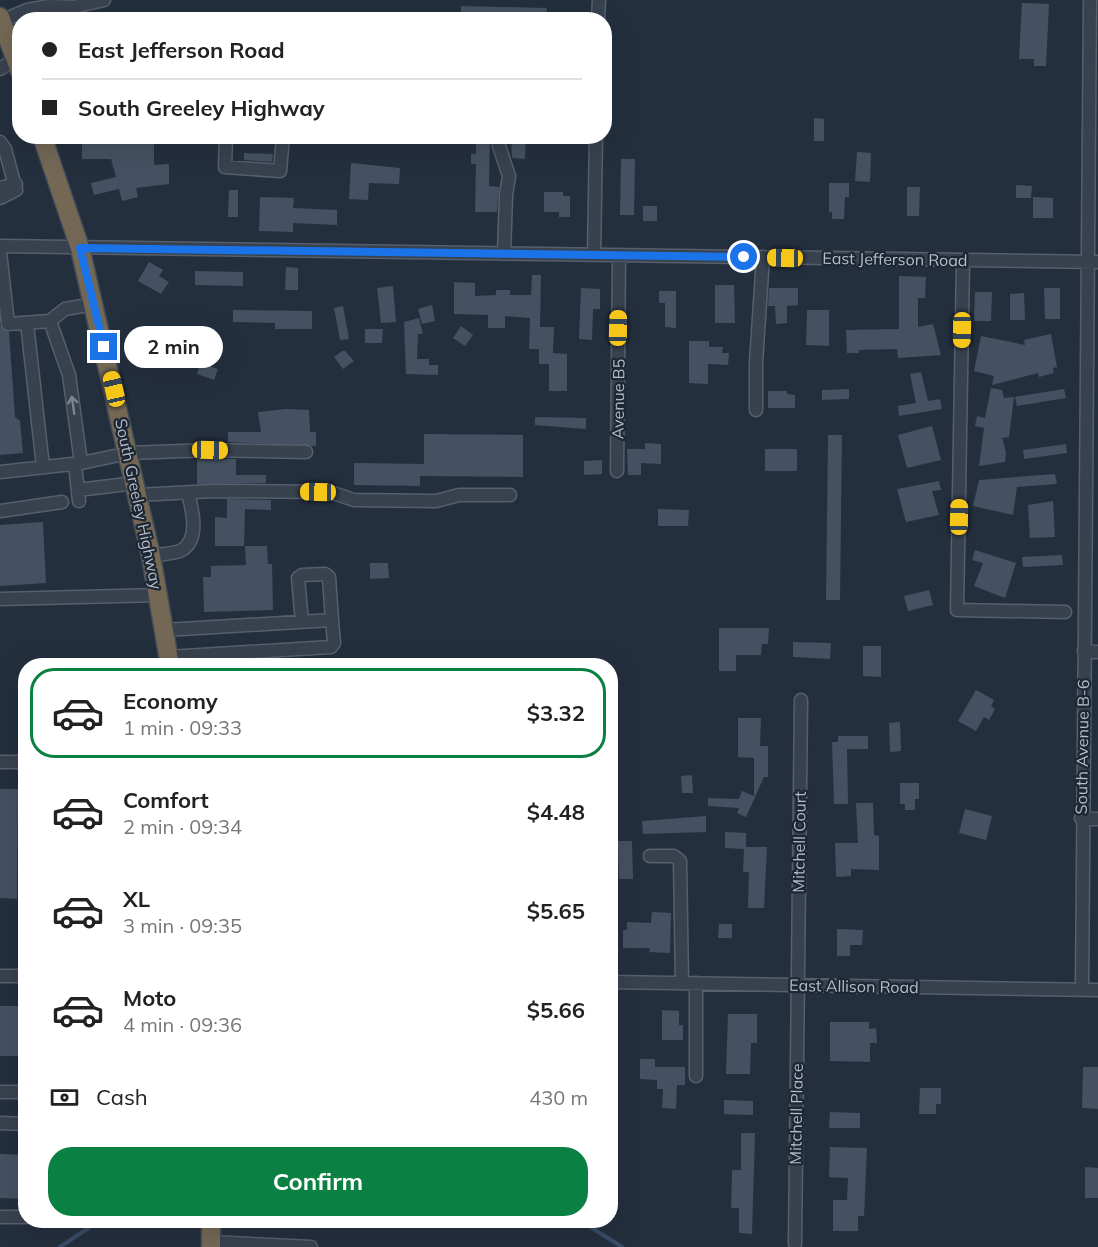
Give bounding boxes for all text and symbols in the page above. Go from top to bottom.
text: East Jefferson Road [78,36,285,64]
text: South Greeley Highway [78,94,325,122]
route start [730,243,757,270]
street label: East Jefferson Road [822,248,968,270]
car [767,249,803,267]
car [609,310,627,346]
car [953,312,971,348]
callout: 2 min [125,326,224,368]
route end [90,333,117,360]
text: 2 min [147,334,200,359]
street label: Avenue B5 [607,359,629,439]
car [101,369,127,409]
one-way arrow [68,396,79,415]
street label: South Greeley Highway [111,417,167,592]
car [192,441,228,459]
car [300,483,336,501]
car [950,499,968,535]
street label: South Avenue B-6 [1071,679,1093,815]
icon: car [51,686,105,740]
text: Economy [123,687,218,715]
text: $3.32 [527,699,585,727]
text: 1 min · 09:33 [123,715,242,740]
icon: car [51,785,105,839]
text: Comfort [123,786,209,814]
street label: Mitchell Court [788,791,810,893]
text: $4.48 [527,798,585,826]
text: 2 min · 09:34 [123,814,242,839]
icon: car [51,884,105,938]
text: XL [123,885,150,913]
text: $5.65 [527,897,585,925]
text: 3 min · 09:35 [123,913,242,938]
street label: East Allison Road [789,975,919,997]
icon: car [51,983,105,1037]
text: Moto [123,984,176,1012]
text: $5.66 [527,996,585,1024]
text: 4 min · 09:36 [123,1012,242,1037]
street label: Mitchell Place [785,1063,807,1165]
icon: cash [48,1081,81,1114]
text: Cash [96,1083,148,1111]
text: 430 m [529,1085,588,1110]
button: Confirm [48,1147,588,1216]

